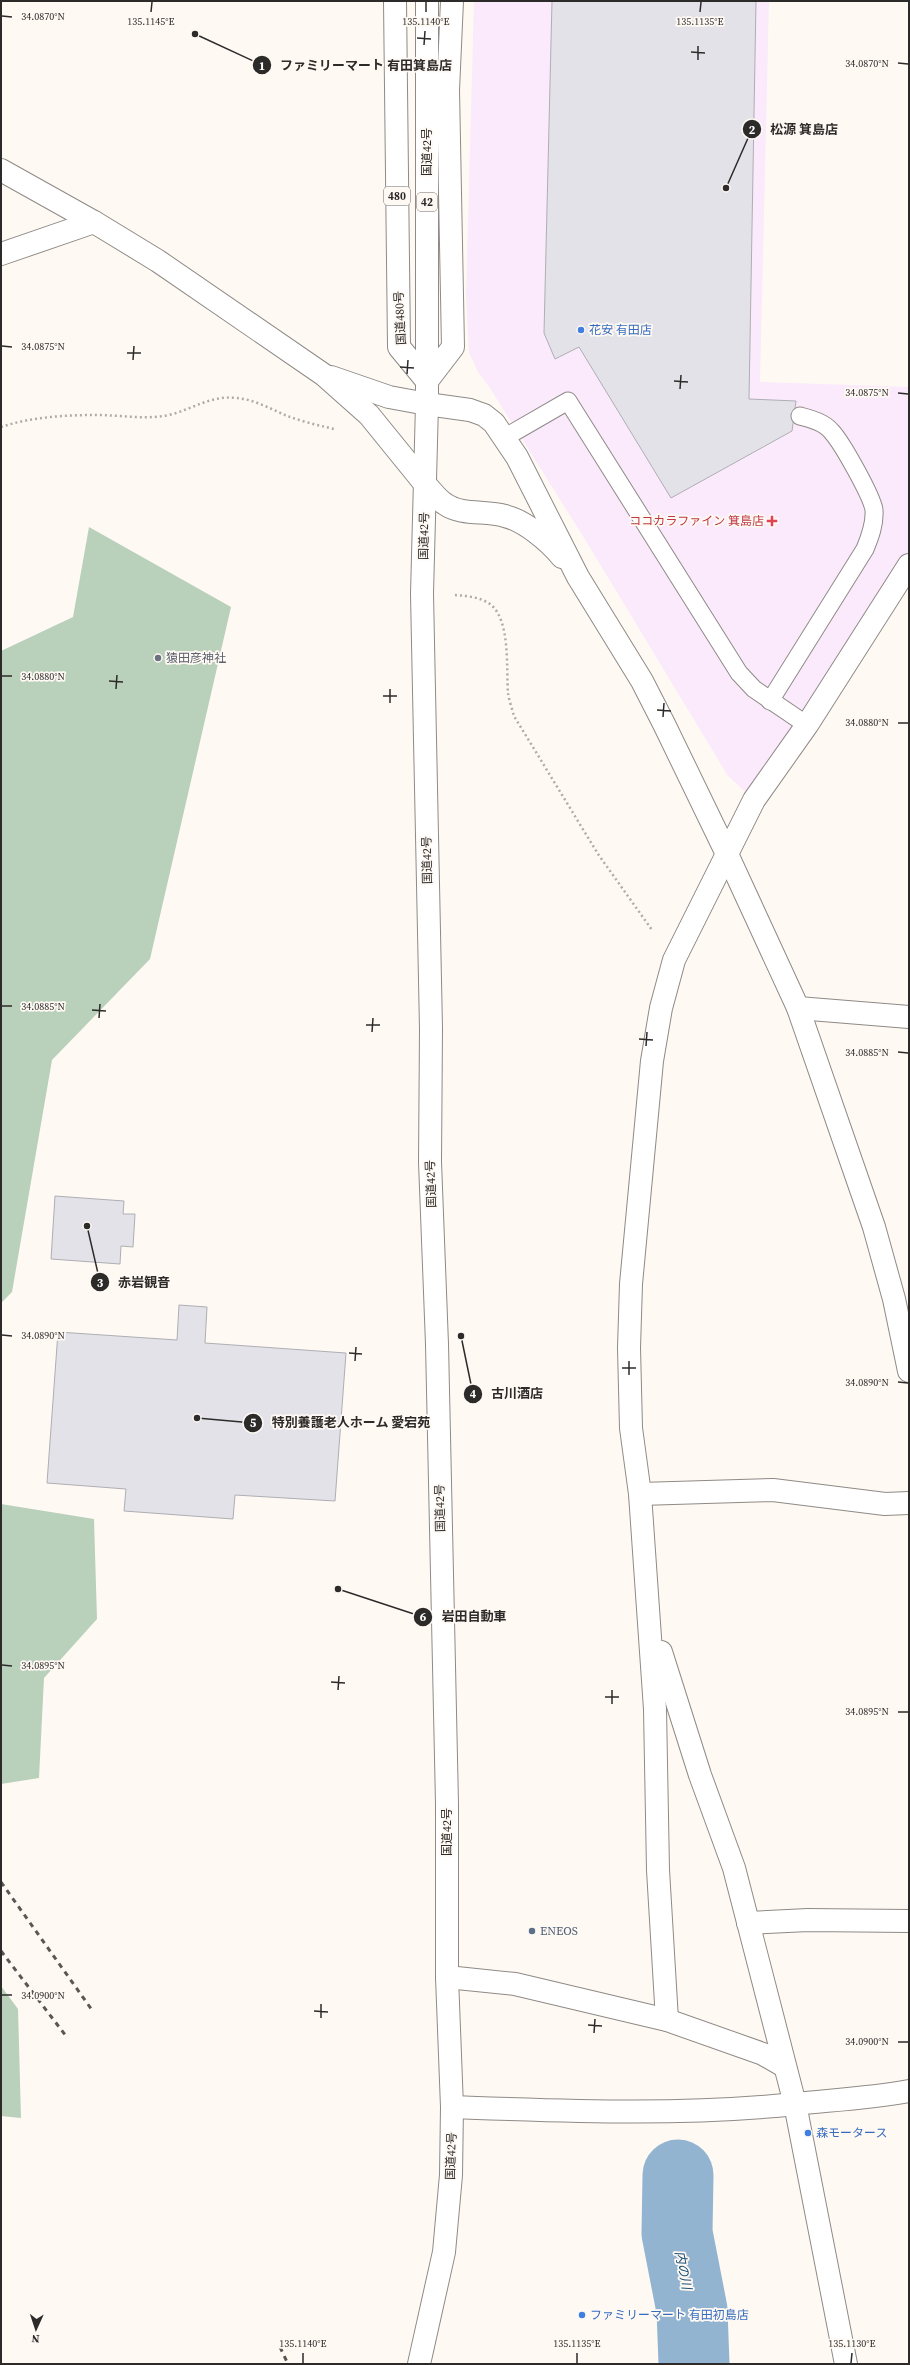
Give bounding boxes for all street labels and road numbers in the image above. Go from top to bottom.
street label: 国道42号 [419,128,435,176]
road number: 480 [384,187,410,205]
road number: 42 [417,193,437,211]
street label: 国道480号 [391,291,409,345]
street label: 国道42号 [416,512,432,560]
street label: 国道42号 [419,836,435,884]
street label: 国道42号 [422,1160,440,1208]
street label: 国道42号 [432,1484,448,1532]
street label: 国道42号 [439,1808,455,1856]
street label: 国道42号 [442,2132,460,2180]

